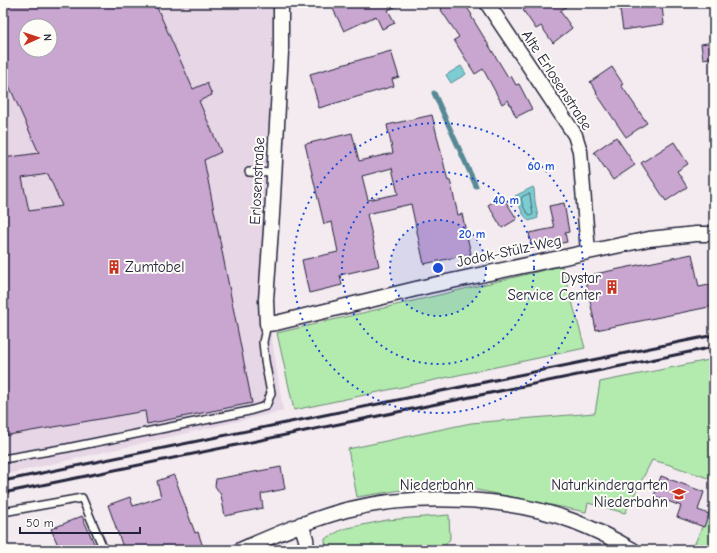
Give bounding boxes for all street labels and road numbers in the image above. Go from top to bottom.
street label: Alte Erlosenstraße [518,27,596,134]
street label: Erlosenstraße [246,136,268,225]
street label: Jodok-Stülz-Weg [455,231,563,271]
street label: Niederbahn [400,476,474,494]

